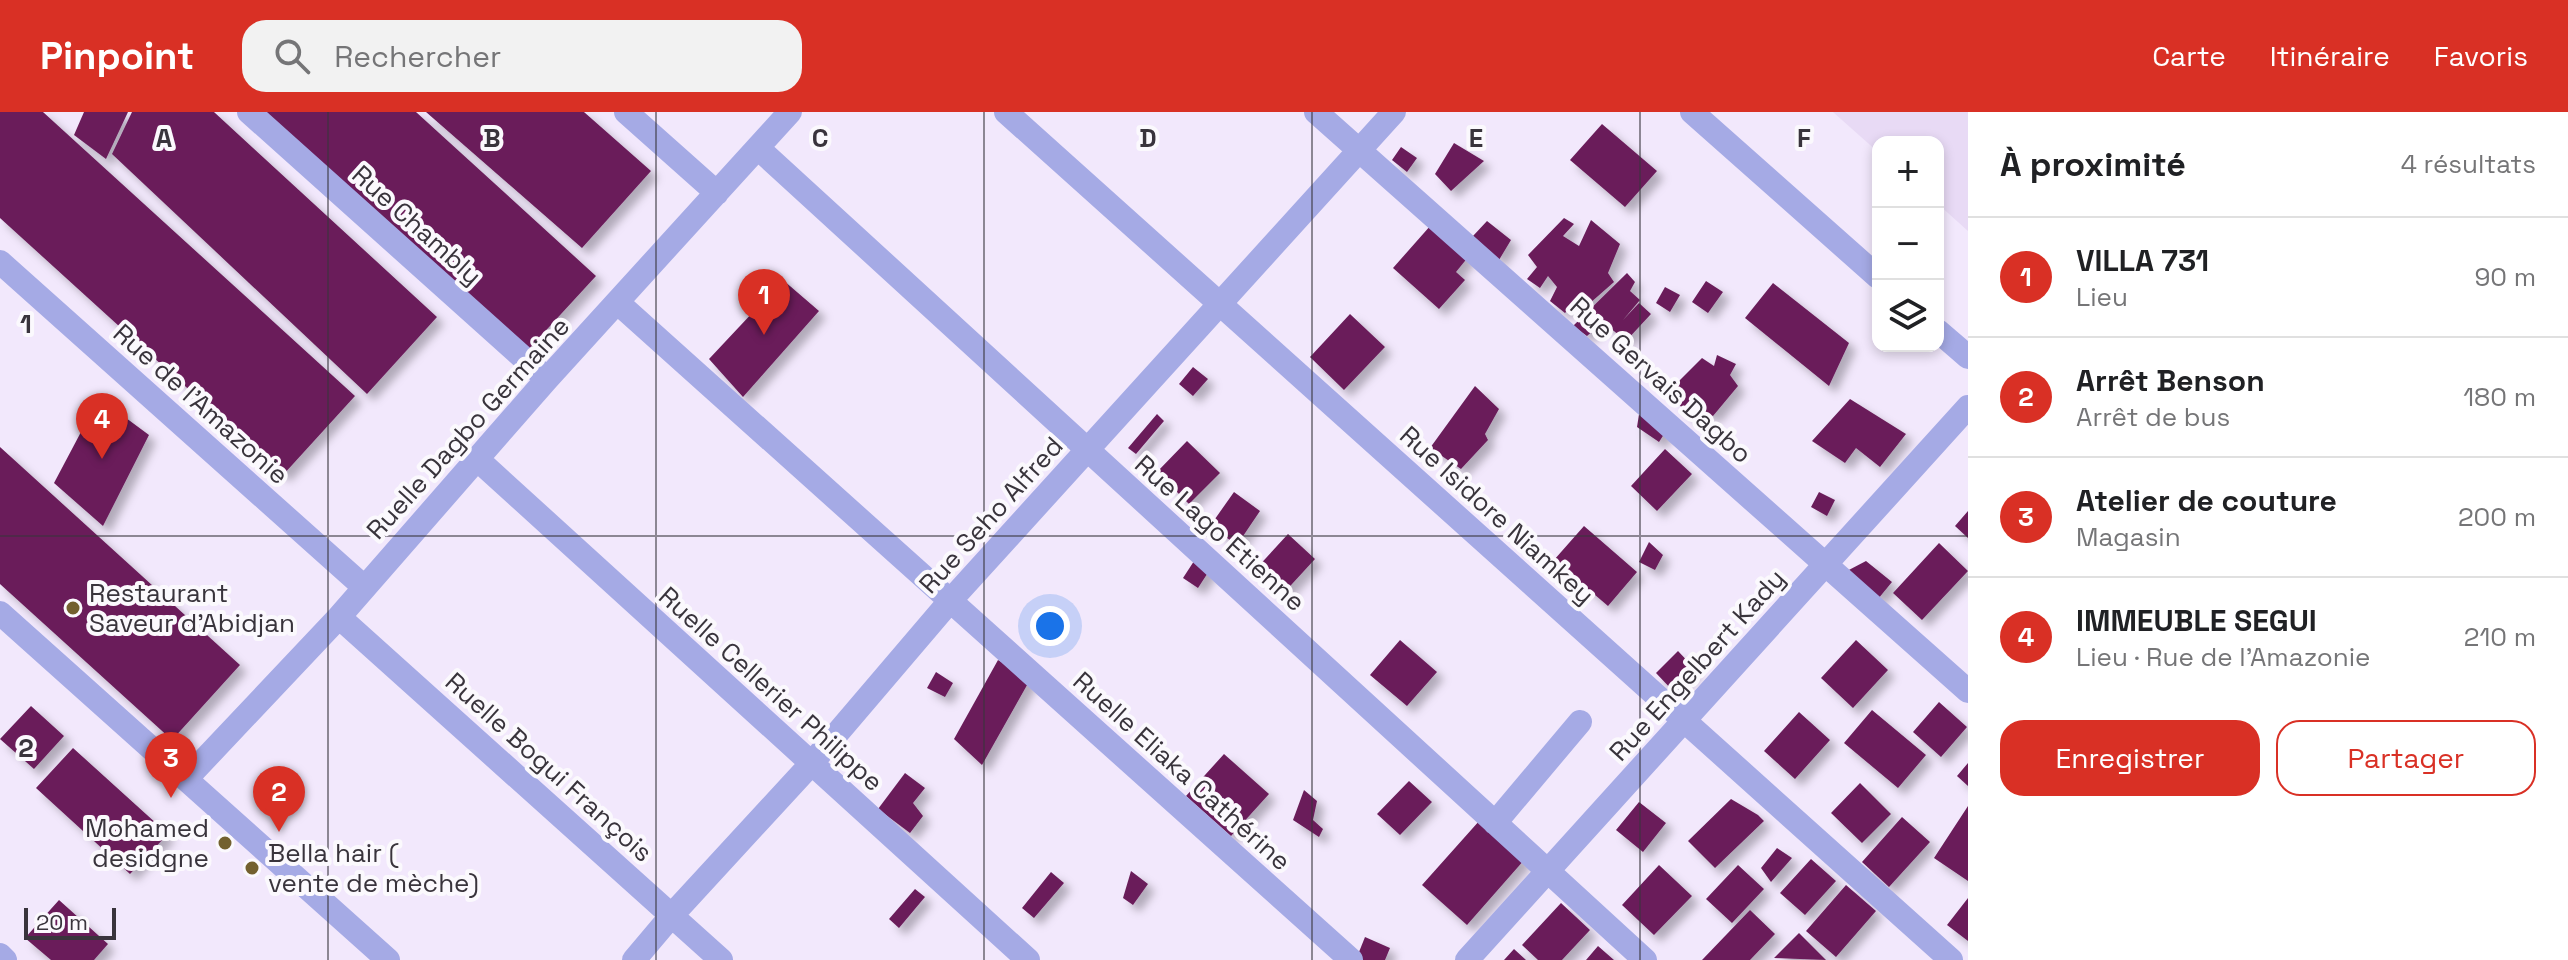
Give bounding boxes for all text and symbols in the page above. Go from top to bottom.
search box [242,20,802,92]
text: Pinpoint [40,32,194,80]
icon: search [270,34,314,78]
text: Rechercher [334,37,501,76]
text: Carte [2152,38,2226,74]
text: Itinéraire [2270,38,2390,74]
text: Favoris [2434,38,2528,74]
text: A [156,121,173,155]
text: B [483,121,501,155]
text: C [812,121,828,155]
text: D [1139,121,1157,155]
text: E [1469,121,1483,155]
text: F [1797,121,1811,155]
map controls [1872,136,1944,352]
button: + [1872,136,1944,208]
text: À proximité [2000,143,2186,186]
text: 4 résultats [2401,147,2536,181]
street label: Rue Chambly [345,158,489,292]
button: − [1872,208,1944,280]
text: VILLA 731 [2076,241,2209,280]
text: 1 [2020,260,2032,294]
text: 90 m [2474,260,2536,294]
pin: 1 [738,269,790,335]
button: layers [1872,280,1944,352]
text: Lieu [2076,280,2128,314]
street label: Rue Gervais Dagbo [1563,289,1759,471]
text: 1 [20,307,32,341]
street label: Ruelle Dagbo Germaine [359,310,577,546]
street label: Rue de l'Amazonie [106,316,296,492]
text: Arrêt Benson [2076,361,2265,400]
text: 2 [2018,380,2034,414]
text: 180 m [2463,380,2536,414]
pin: 4 [76,393,128,459]
text: Arrêt de bus [2076,400,2230,434]
street label: Rue Isidore Niamkey [1393,419,1601,611]
street label: Rue Seho Alfred [912,429,1070,601]
street label: Rue Lago Etienne [1128,447,1312,619]
text: Atelier de couture [2076,481,2337,520]
text: 3 [2018,500,2034,534]
text: 200 m [2458,500,2536,534]
text: Magasin [2076,520,2181,554]
street label: Rue Engelbert Kady [1602,562,1792,768]
place label: Restaurant Saveur d'Abidjan [89,576,295,640]
street label: Ruelle Cellerier Philippe [652,579,890,799]
marker: Restaurant Saveur d'Abidjan [64,599,82,617]
text: IMMEUBLE SEGUI [2076,601,2317,640]
your location [1030,606,1070,646]
text: 4 [2018,620,2034,654]
text: 210 m [2464,620,2536,654]
text: Lieu · Rue de l'Amazonie [2076,640,2370,674]
street label: Ruelle Eliaka Cathérine [1066,664,1298,878]
street label: Ruelle Bogui François [438,665,660,869]
button: Enregistrer [2000,720,2260,796]
button: Partager [2276,720,2536,796]
text: 2 [18,731,34,765]
pin: 3 [145,732,197,798]
pin: 2 [253,766,305,832]
place label: Mohamed desidgne [85,811,209,875]
marker: Mohamed desidgne [216,834,234,852]
place label: Bella hair ( vente de mèche) [268,836,479,900]
marker: Bella hair ( vente de mèche) [243,859,261,877]
scale bar [24,904,116,940]
text: 20 m [36,908,88,936]

